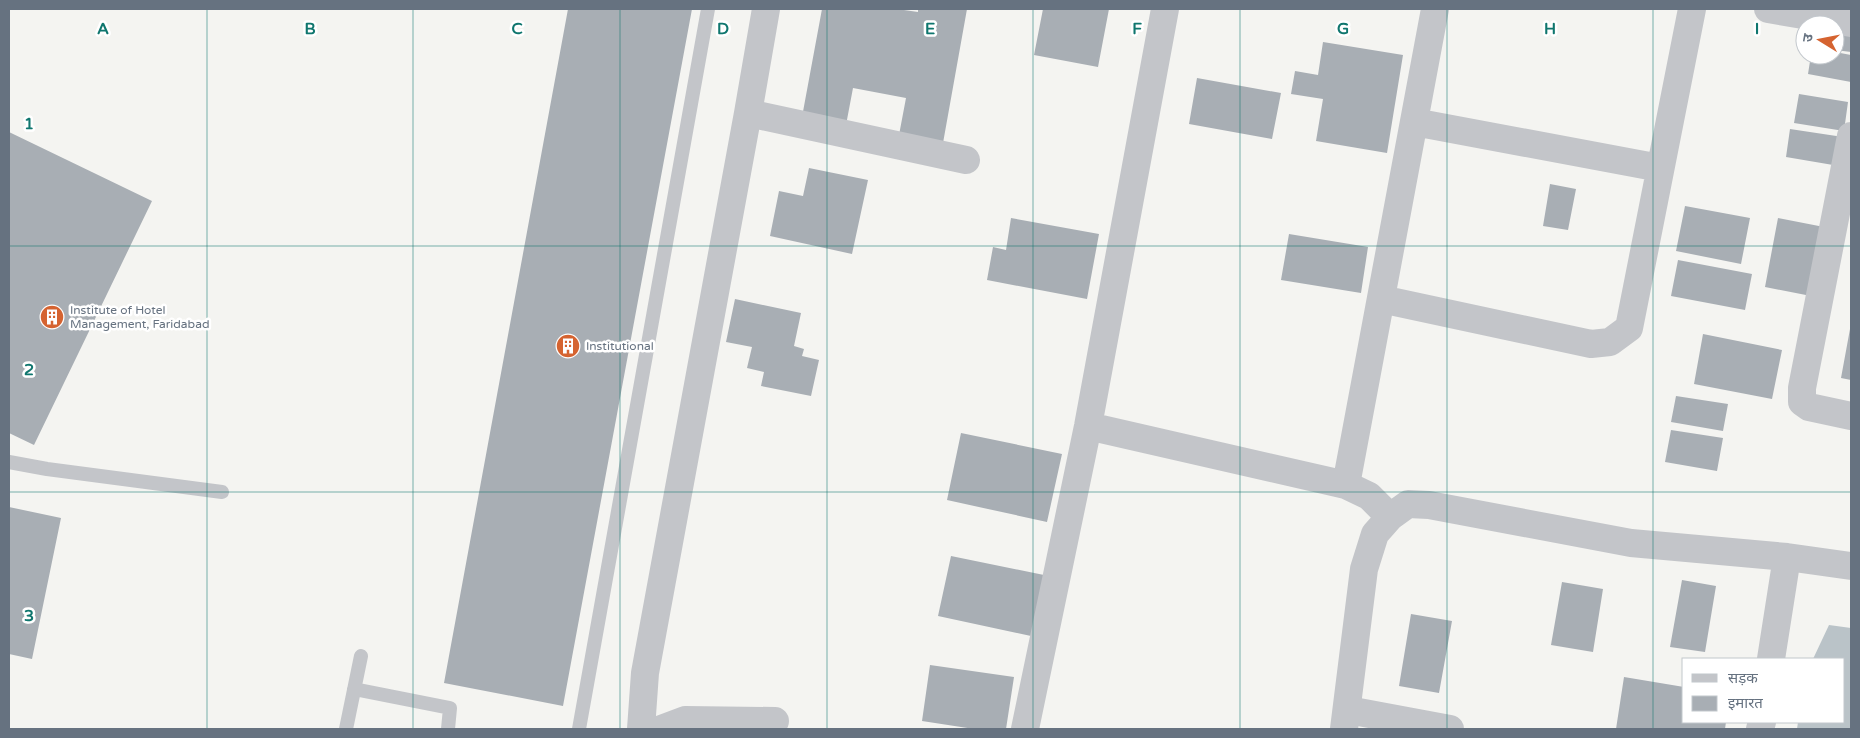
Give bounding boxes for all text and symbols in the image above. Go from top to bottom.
north arrow [1795,15,1845,65]
text: A [97,19,109,39]
text: B [304,19,316,39]
text: C [511,19,523,39]
text: D [717,19,729,39]
text: E [925,19,935,39]
text: F [1132,19,1142,39]
text: G [1337,19,1349,39]
text: H [1544,19,1556,39]
text: I [1755,19,1759,39]
text: उ [1799,32,1817,43]
text: 1 [24,114,34,134]
place label: Institute of Hotel Management, Faridabad [70,303,209,331]
building icon: Institute of Hotel Management, Faridabad [39,304,65,330]
building icon: Institutional [555,333,581,359]
place label: Institutional [586,339,654,353]
text: 2 [24,360,34,380]
text: 3 [24,606,34,626]
legend [1682,658,1845,723]
text: सड़क [1728,669,1758,687]
text: इमारत [1728,694,1763,712]

